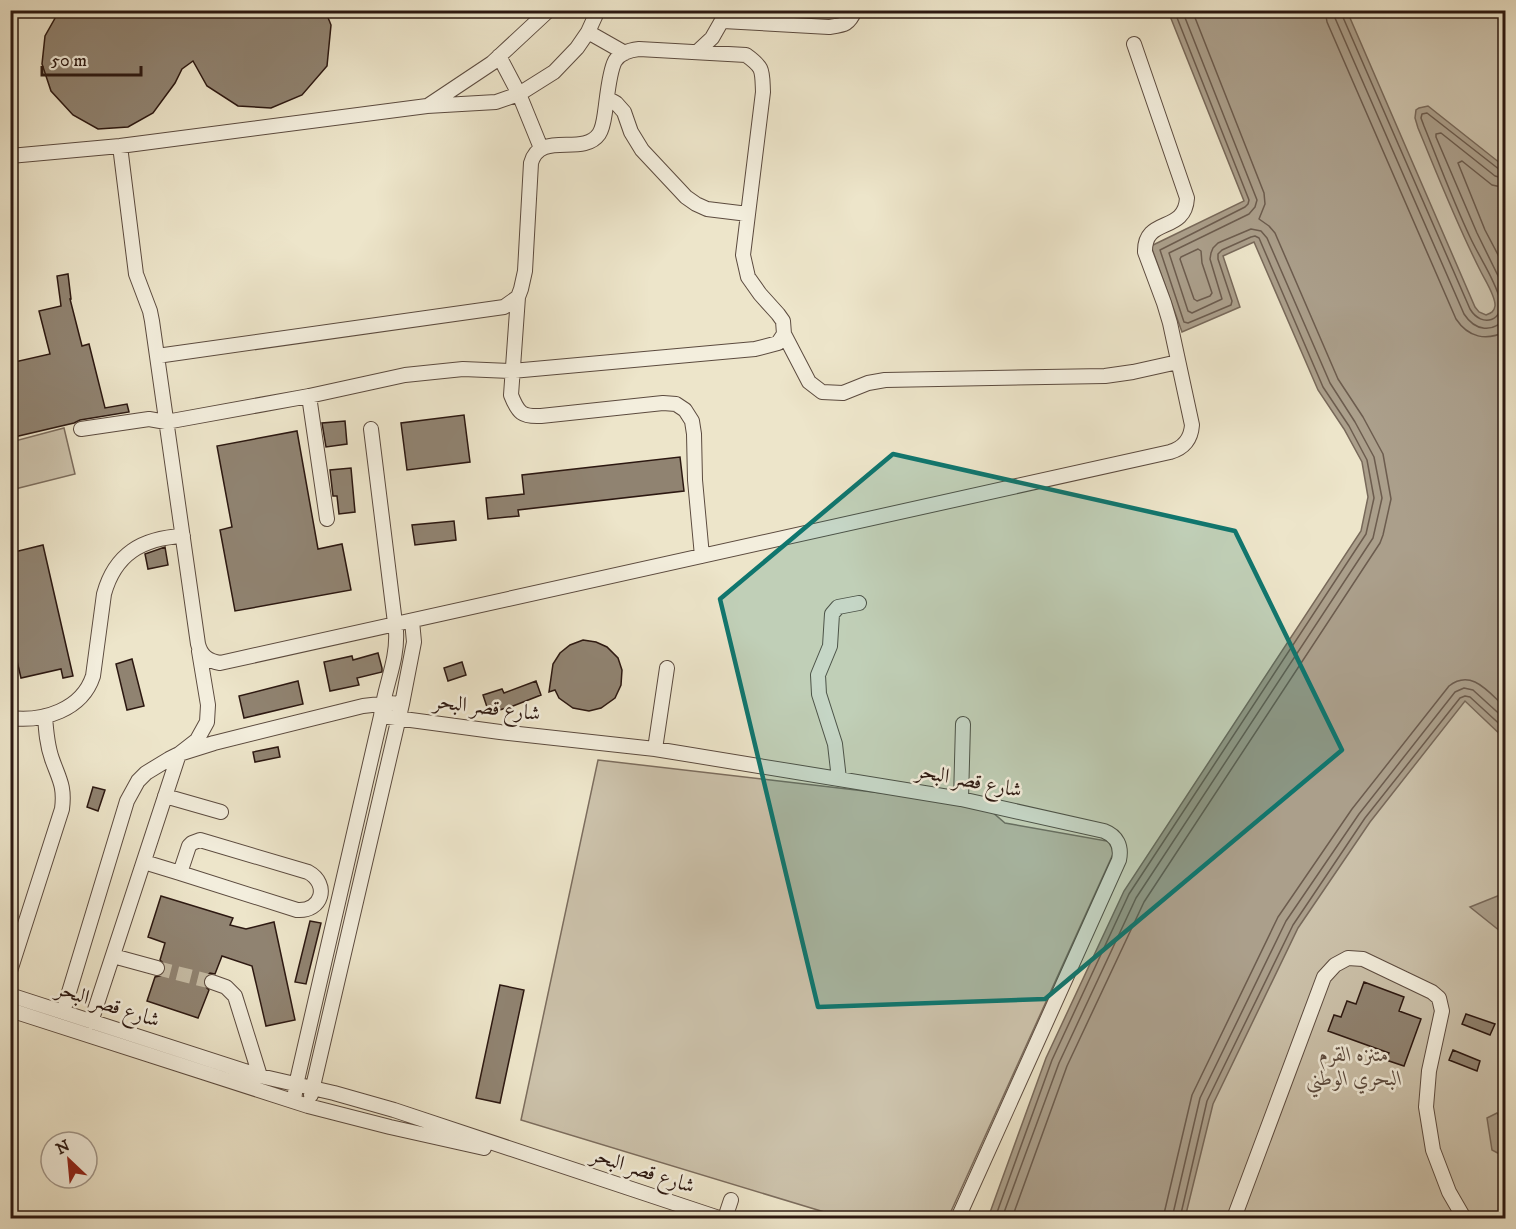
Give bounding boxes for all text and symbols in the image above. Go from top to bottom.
scale bar [42,39,141,77]
text: 50 m [51,50,87,72]
street label: شارع قصر البحر [430,688,542,731]
street label: شارع قصر البحر [911,758,1024,808]
street label: شارع قصر البحر [50,975,163,1038]
park label: متنزه القرم البحري الوطني [1306,1042,1402,1098]
north arrow [39,1130,99,1190]
text: N [53,1136,73,1159]
street label: شارع قصر البحر [585,1141,698,1204]

